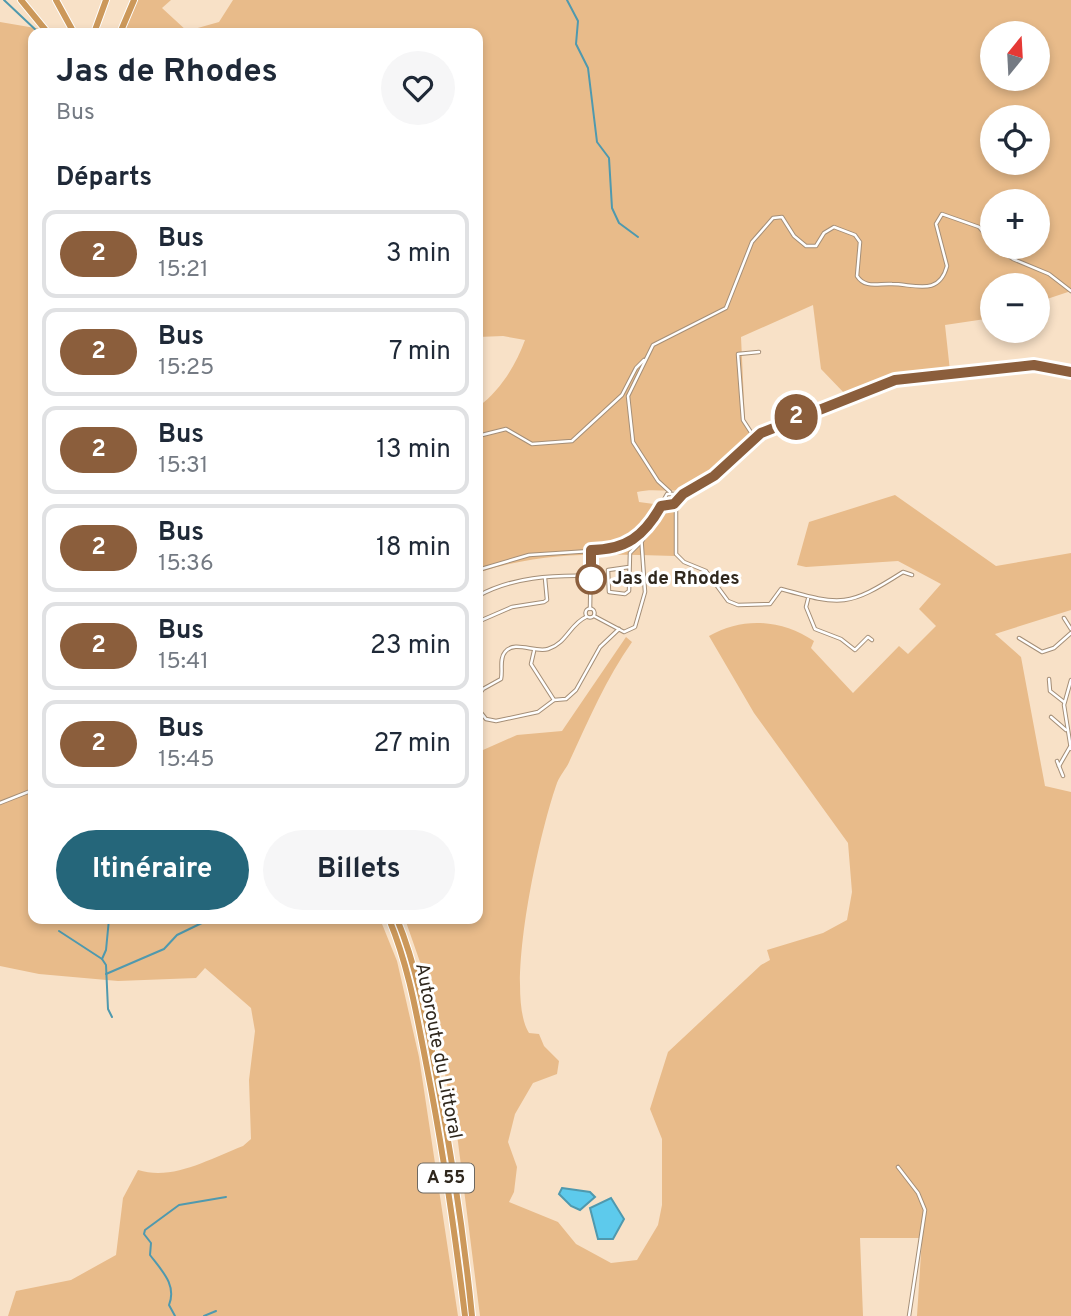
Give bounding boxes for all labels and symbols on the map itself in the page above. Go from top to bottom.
north arrow [980,21,1050,91]
line badge: 2 [773,394,819,440]
marker: Jas de Rhodes [576,564,606,594]
place label: Jas de Rhodes [612,567,740,591]
street label: Autoroute du Littoral [409,961,467,1141]
road number: A 55 [418,1163,474,1192]

